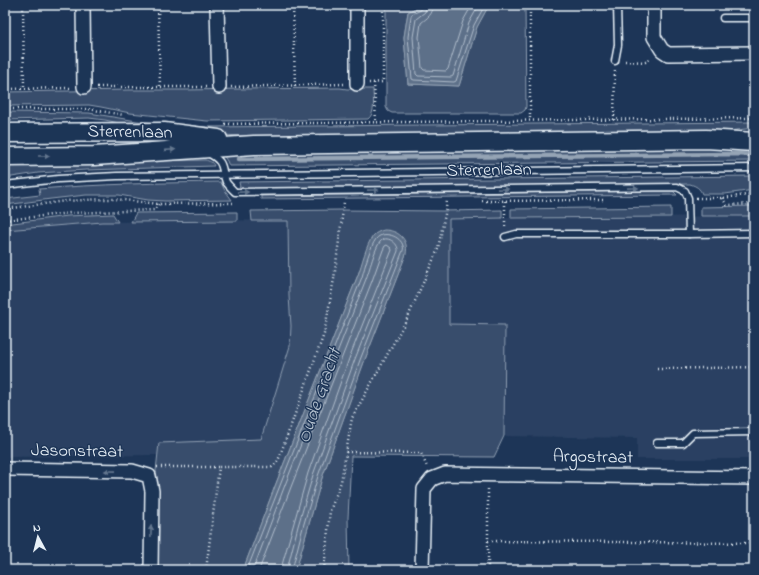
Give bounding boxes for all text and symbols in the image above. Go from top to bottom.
street label: Sterrenlaan [87,119,173,147]
one-way arrow [164,147,176,154]
one-way arrow [38,153,51,159]
street label: Sterrenlaan [446,157,532,185]
one-way arrow [627,184,639,191]
one-way arrow [497,186,510,192]
one-way arrow [367,187,380,193]
one-way arrow [237,188,249,195]
water label: Oude Gracht [291,343,349,447]
street label: Jasonstraat [31,438,123,466]
street label: Argostraat [553,444,633,473]
one-way arrow [103,468,116,474]
north arrow [18,517,58,557]
text: N [32,520,42,536]
one-way arrow [148,524,154,537]

